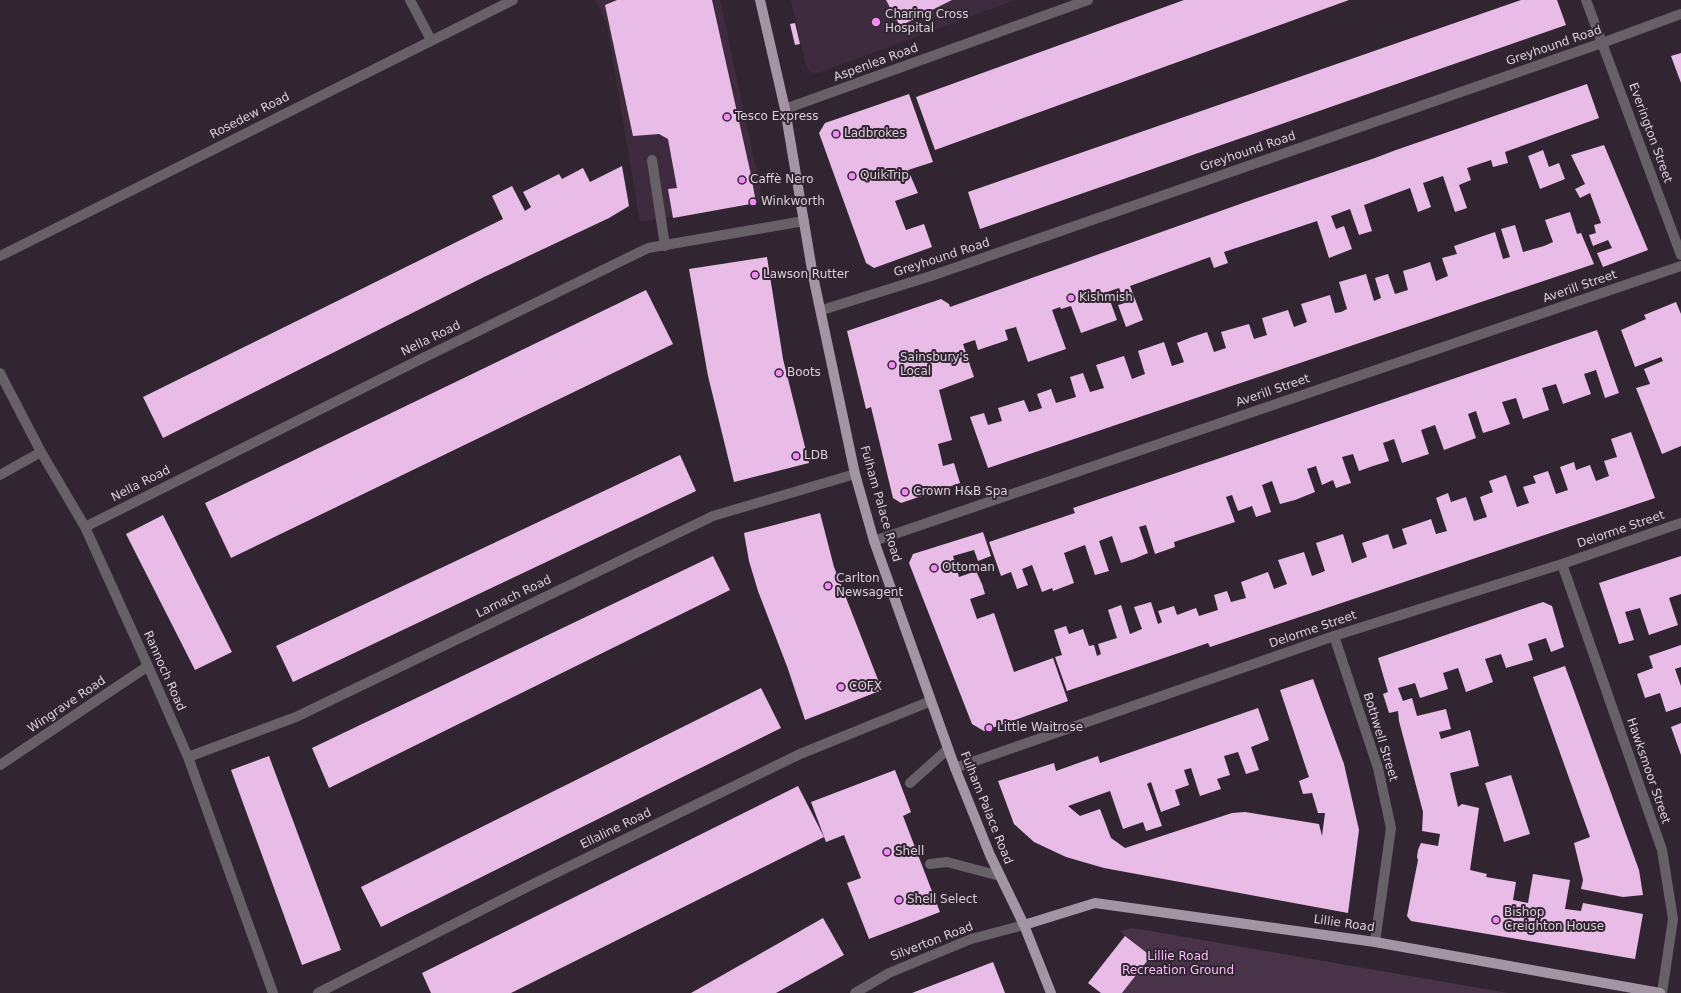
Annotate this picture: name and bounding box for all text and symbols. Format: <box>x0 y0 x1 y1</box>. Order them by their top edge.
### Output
place label: Charing Cross Hospital <box>885 8 969 36</box>
marker: Charing Cross Hospital <box>870 16 882 28</box>
street label: Greyhound Road <box>1504 23 1604 69</box>
street label: Aspenlea Road <box>832 41 920 85</box>
street label: Everington Street <box>1625 81 1675 185</box>
street label: Rosedew Road <box>208 90 292 142</box>
place label: Tesco Express <box>735 110 819 124</box>
marker: Tesco Express <box>722 112 732 122</box>
place label: Ladbrokes <box>844 127 905 141</box>
marker: Ladbrokes <box>831 129 841 139</box>
street label: Greyhound Road <box>1198 129 1298 175</box>
place label: QuikTrip <box>860 169 909 183</box>
marker: QuikTrip <box>847 171 857 181</box>
place label: Caffè Nero <box>750 173 814 187</box>
marker: Caffè Nero <box>737 175 747 185</box>
place label: Winkworth <box>761 195 825 209</box>
marker: Winkworth <box>748 197 758 207</box>
street label: Greyhound Road <box>892 236 992 280</box>
place label: Lawson Rutter <box>763 268 849 282</box>
street label: Averill Street <box>1541 268 1619 306</box>
marker: Lawson Rutter <box>750 270 760 280</box>
place label: Kishmish <box>1079 291 1133 305</box>
marker: Kishmish <box>1066 293 1076 303</box>
street label: Nella Road <box>399 318 463 360</box>
place label: Sainsbury's Local <box>900 351 969 379</box>
marker: Sainsbury's Local <box>887 360 897 370</box>
place label: Boots <box>787 366 821 380</box>
marker: Boots <box>774 368 784 378</box>
street label: Averill Street <box>1234 372 1312 410</box>
street label: Fulham Palace Road <box>857 444 903 564</box>
place label: LDB <box>804 449 828 463</box>
marker: LDB <box>791 451 801 461</box>
street label: Nella Road <box>109 463 173 505</box>
place label: Crown H&B Spa <box>913 485 1008 499</box>
marker: Crown H&B Spa <box>900 487 910 497</box>
street label: Delorme Street <box>1575 508 1667 552</box>
place label: Ottoman <box>942 561 995 575</box>
marker: Ottoman <box>929 563 939 573</box>
place label: Carlton Newsagent <box>836 572 903 600</box>
street label: Larnach Road <box>474 573 554 621</box>
marker: Carlton Newsagent <box>823 581 833 591</box>
street label: Delorme Street <box>1267 608 1359 652</box>
street label: Rannoch Road <box>140 629 188 713</box>
street label: Wingrave Road <box>25 674 109 736</box>
place label: COFX <box>849 680 882 694</box>
marker: COFX <box>836 682 846 692</box>
street label: Bothwell Street <box>1360 691 1400 783</box>
street label: Hawksmoor Street <box>1623 716 1673 826</box>
place label: Little Waitrose <box>997 721 1083 735</box>
marker: Little Waitrose <box>984 723 994 733</box>
street label: Fulham Palace Road <box>957 750 1015 866</box>
street label: Ellaline Road <box>578 806 654 852</box>
place label: Shell <box>895 845 924 859</box>
marker: Shell <box>882 847 892 857</box>
place label: Shell Select <box>907 893 977 907</box>
marker: Shell Select <box>894 895 904 905</box>
place label: Bishop Creighton House <box>1504 906 1604 934</box>
street label: Lillie Road <box>1313 913 1375 935</box>
marker: Bishop Creighton House <box>1491 915 1501 925</box>
street label: Silverton Road <box>889 920 975 964</box>
park label: Lillie Road Recreation Ground <box>1122 950 1234 978</box>

